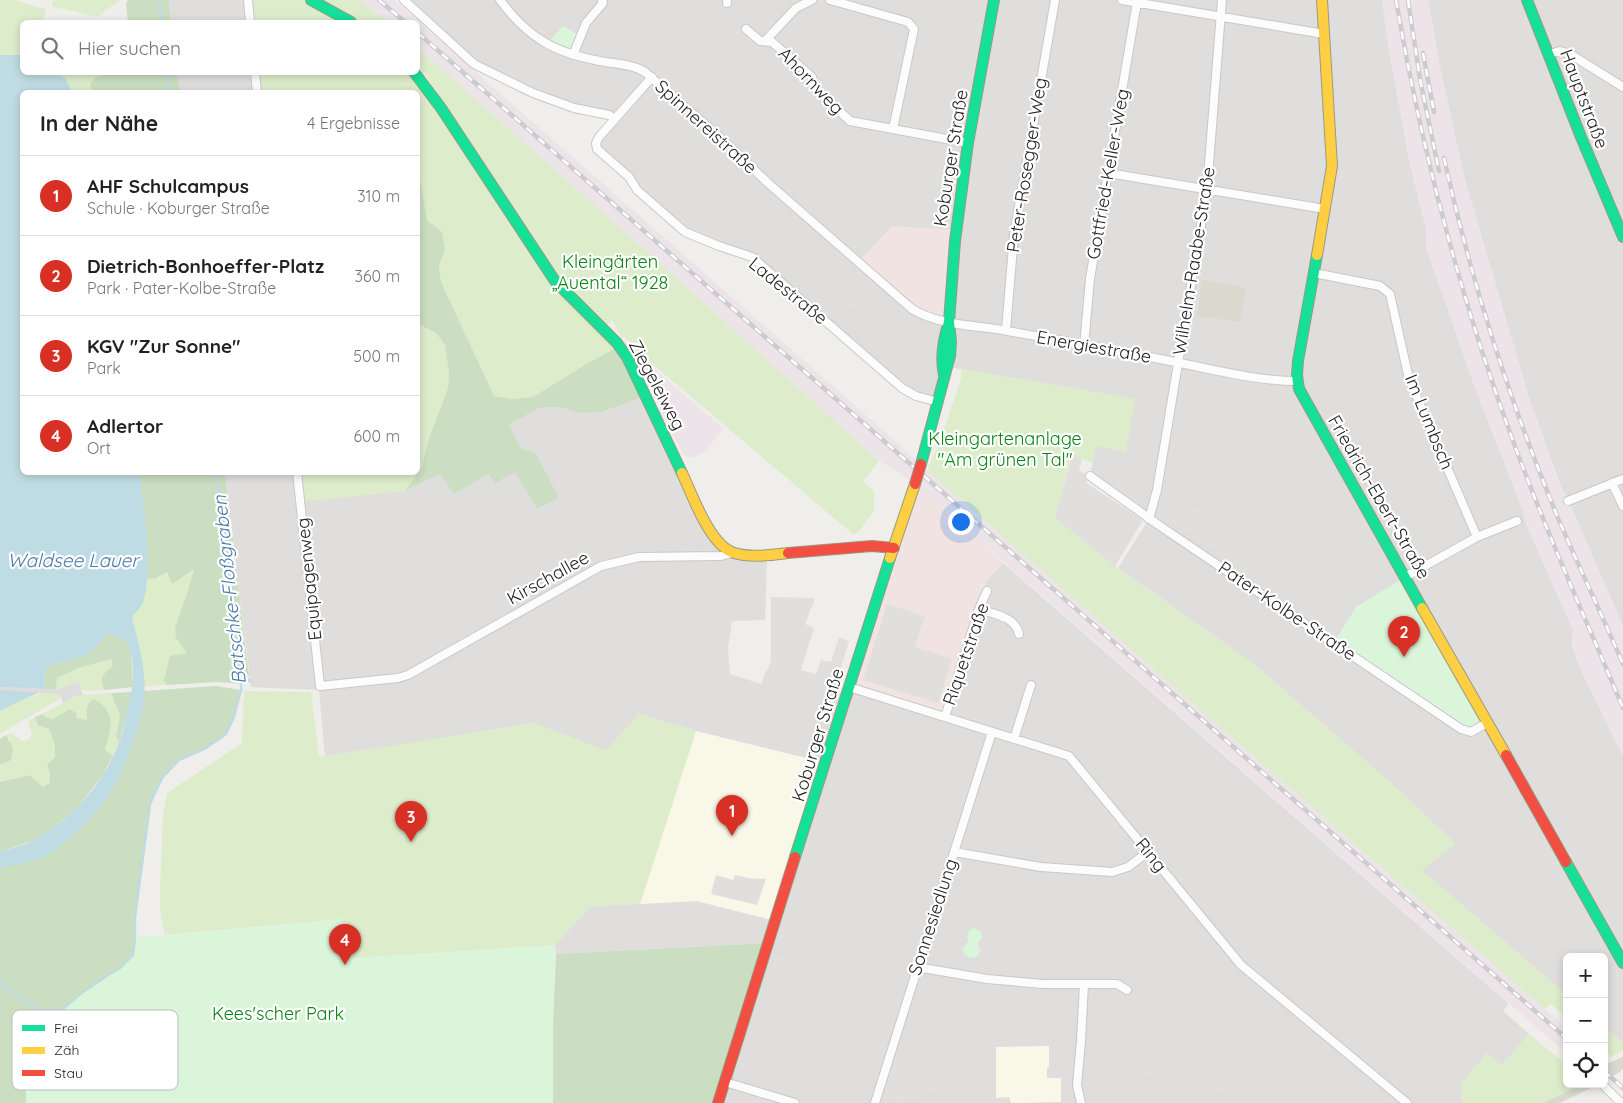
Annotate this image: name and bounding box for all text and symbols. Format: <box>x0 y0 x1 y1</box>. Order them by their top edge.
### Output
search box <box>20 20 420 75</box>
icon: search <box>38 34 66 62</box>
text: Hier suchen <box>78 36 181 60</box>
street label: Ahornweg <box>774 42 849 119</box>
street label: Hauptstraße <box>1555 46 1614 152</box>
street label: Spinnereistraße <box>650 75 762 179</box>
street label: Peter-Rosegger-Weg <box>1001 76 1052 254</box>
street label: Gottfried-Keller-Weg <box>1081 87 1134 261</box>
street label: Koburger Straße <box>928 88 973 228</box>
text: In der Nähe <box>40 110 158 136</box>
text: 4 Ergebnisse <box>307 113 400 133</box>
street label: Wilhelm-Raabe-Straße <box>1167 165 1220 357</box>
text: AHF Schulcampus <box>87 174 249 198</box>
text: 1 <box>53 186 59 206</box>
text: 310 m <box>357 186 400 206</box>
text: Schule · Koburger Straße <box>87 198 270 218</box>
park label: Kleingärten „Auental“ 1928 <box>552 250 668 294</box>
street label: Ladestraße <box>744 252 832 329</box>
text: Dietrich-Bonhoeffer-Platz <box>87 254 324 278</box>
text: 2 <box>51 266 61 286</box>
text: 360 m <box>355 266 400 286</box>
text: Park · Pater-Kolbe-Straße <box>87 278 276 298</box>
street label: Energiestraße <box>1035 325 1153 368</box>
text: KGV "Zur Sonne" <box>87 334 240 358</box>
street label: Ziegeleiweg <box>624 335 691 434</box>
text: 3 <box>52 346 60 366</box>
text: 500 m <box>353 346 400 366</box>
text: Park <box>87 358 121 378</box>
street label: Im Lumbsch <box>1400 371 1459 473</box>
street label: Friedrich-Ebert-Straße <box>1323 411 1436 583</box>
text: Adlertor <box>87 414 163 438</box>
text: 4 <box>51 426 61 446</box>
text: 600 m <box>353 426 400 446</box>
park label: Kleingartenanlage "Am grünen Tal" <box>928 427 1082 471</box>
text: Ort <box>87 438 111 458</box>
water label: Batschke‐Floßgraben <box>207 493 251 686</box>
your location <box>948 509 974 535</box>
street label: Equipagenweg <box>291 517 326 642</box>
street label: Kirschallee <box>503 546 593 610</box>
water label: Waldsee Lauer <box>7 548 141 572</box>
street label: Pater-Kolbe-Straße <box>1214 556 1361 665</box>
street label: Riquetstraße <box>937 600 994 708</box>
pin: 2 <box>1388 616 1420 657</box>
street label: Koburger Straße <box>786 665 849 804</box>
pin: 1 <box>716 795 748 836</box>
pin: 3 <box>395 801 427 842</box>
street label: Ring <box>1131 833 1172 877</box>
street label: Sonnesiedlung <box>903 856 962 978</box>
pin: 4 <box>329 924 361 965</box>
map controls <box>1563 953 1608 1088</box>
button: + <box>1563 953 1608 998</box>
button: − <box>1563 998 1608 1043</box>
park label: Kees'scher Park <box>212 1002 344 1025</box>
legend <box>12 1010 178 1090</box>
text: Frei <box>54 1019 78 1037</box>
text: Zäh <box>54 1041 79 1059</box>
button: locate <box>1563 1043 1608 1088</box>
text: Stau <box>54 1064 83 1082</box>

